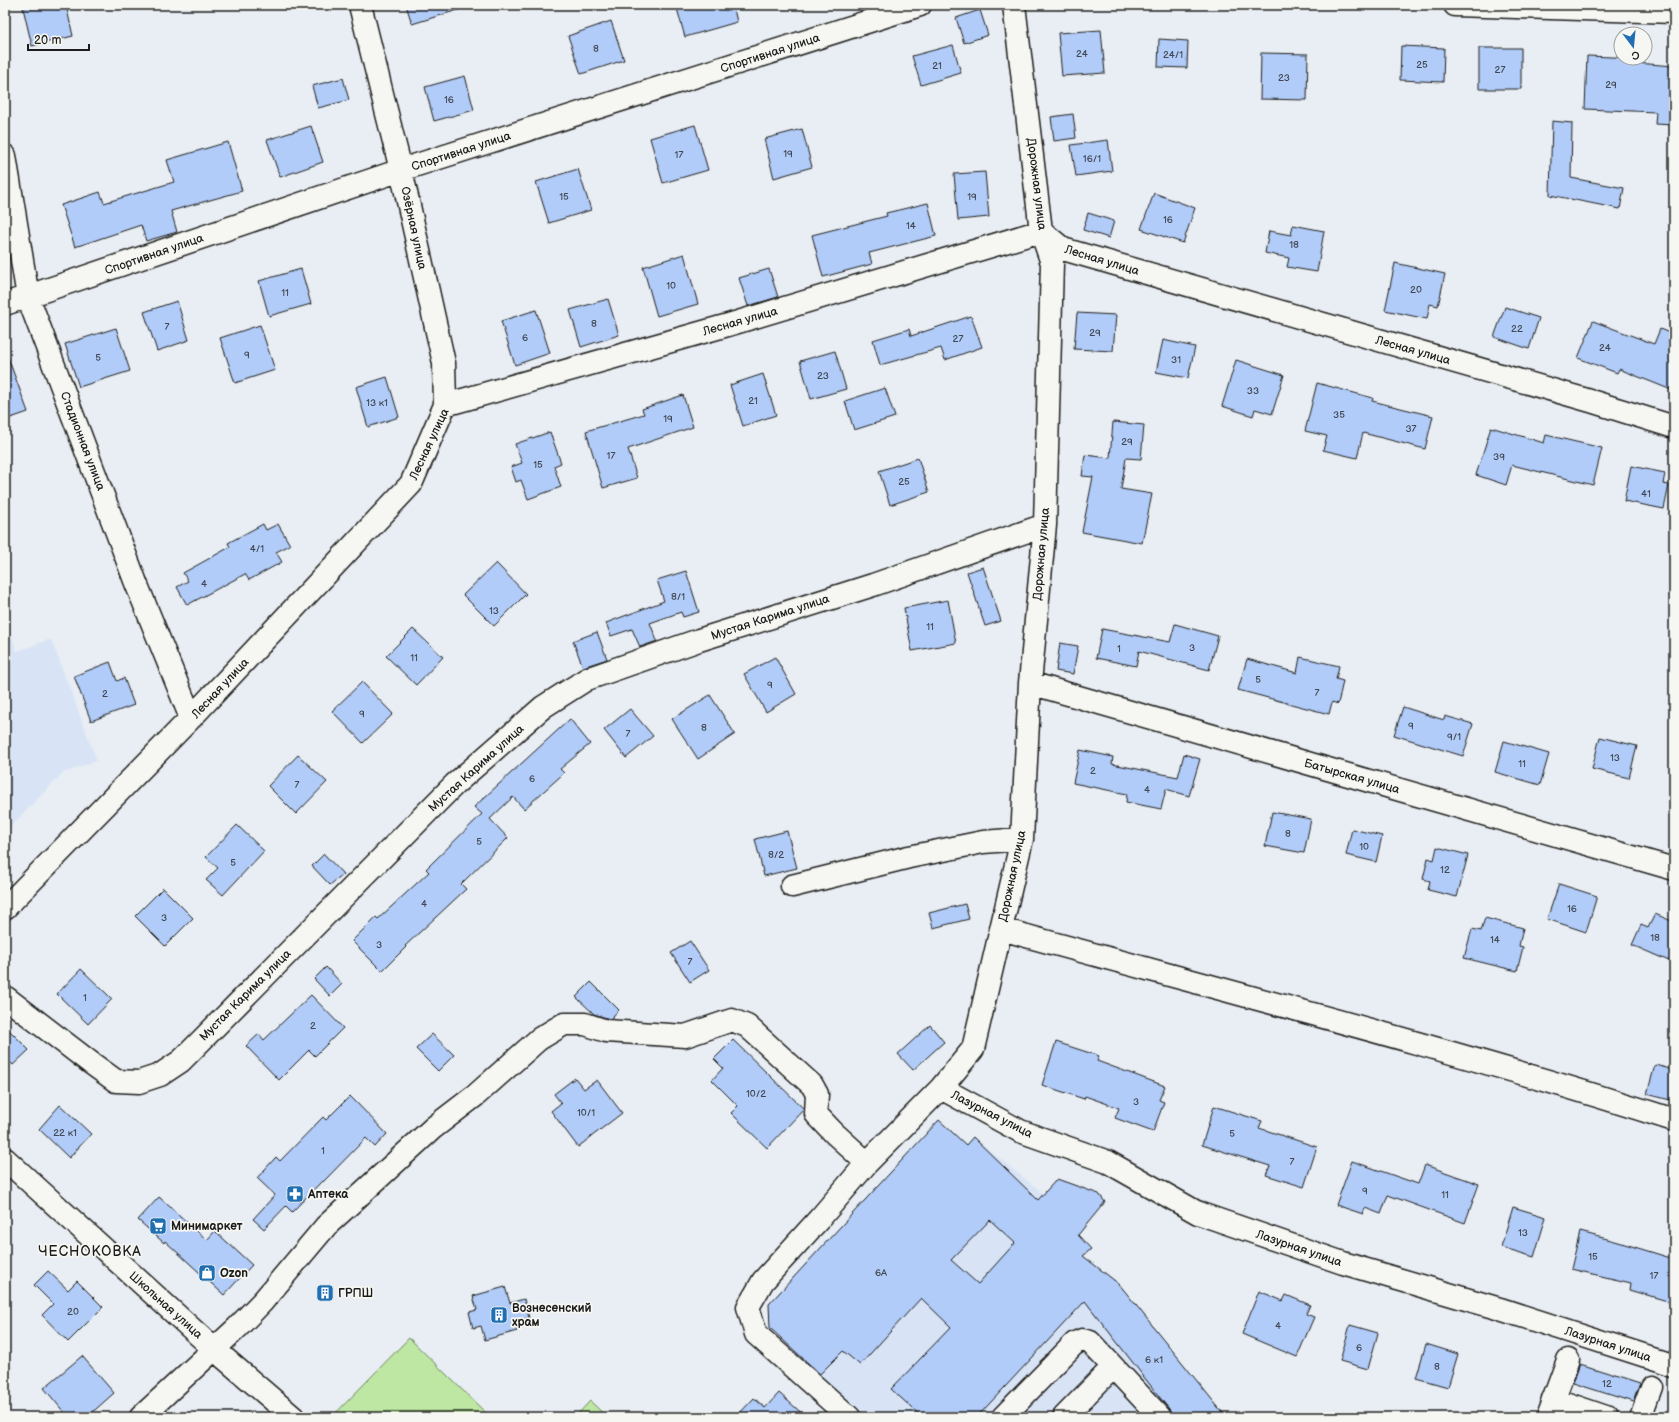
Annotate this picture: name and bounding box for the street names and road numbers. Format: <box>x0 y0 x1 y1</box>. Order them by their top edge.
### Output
street label: Спортивная улица <box>719 30 822 77</box>
street label: Спортивная улица <box>410 128 513 175</box>
street label: Дорожная улица <box>1023 137 1050 231</box>
street label: Озёрная улица <box>397 185 430 271</box>
street label: Спортивная улица <box>103 231 205 278</box>
street label: Лесная улица <box>1062 242 1141 279</box>
street label: Лесная улица <box>700 304 779 340</box>
street label: Лесная улица <box>1373 332 1452 368</box>
street label: Стадионная улица <box>57 390 108 493</box>
street label: Лесная улица <box>406 406 453 483</box>
street label: Дорожная улица <box>1030 507 1053 601</box>
street label: Мустая Карима улица <box>709 591 831 644</box>
street label: Лесная улица <box>188 655 252 722</box>
street label: Мустая Карима улица <box>425 721 527 815</box>
street label: Батырская улица <box>1302 756 1401 797</box>
street label: Дорожная улица <box>995 829 1029 923</box>
street label: Мустая Карима улица <box>196 946 294 1044</box>
street label: Лазурная улица <box>947 1087 1035 1142</box>
street label: Лазурная улица <box>1253 1226 1344 1270</box>
street label: Школьная улица <box>126 1268 205 1342</box>
street label: Лазурная улица <box>1562 1323 1653 1365</box>

